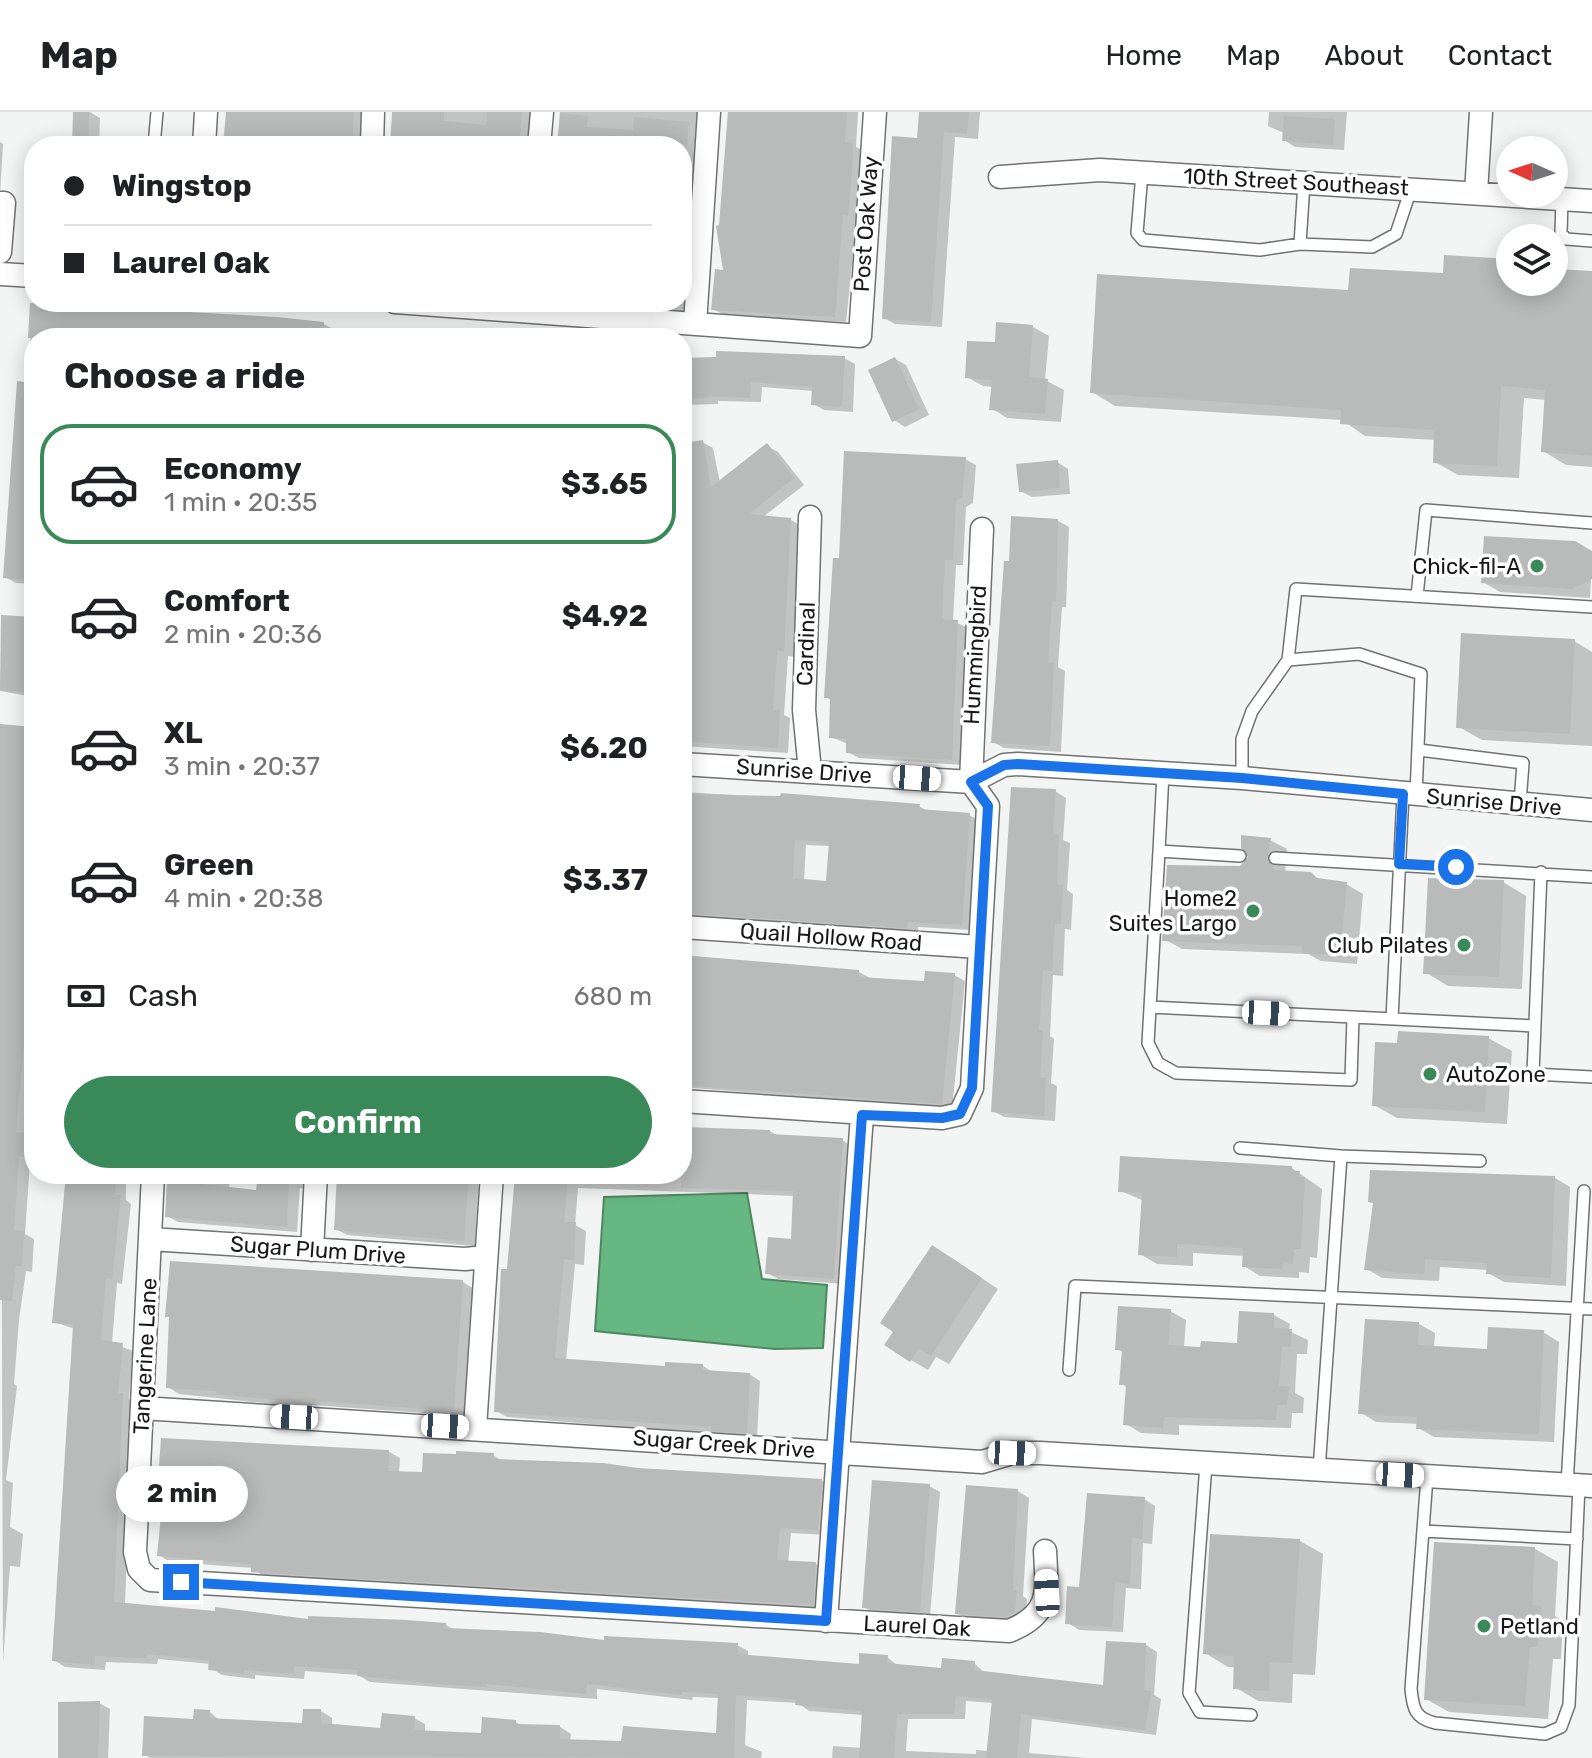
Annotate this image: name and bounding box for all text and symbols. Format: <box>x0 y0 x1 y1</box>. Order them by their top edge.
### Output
text: Map <box>40 32 118 78</box>
text: Home <box>1105 39 1182 72</box>
text: Map <box>1226 39 1280 72</box>
text: About <box>1324 39 1404 72</box>
text: Contact <box>1448 39 1552 72</box>
north arrow <box>1496 136 1568 208</box>
map controls <box>1496 136 1568 296</box>
street label: Post Oak Way <box>848 155 884 293</box>
street label: 10th Street Southeast <box>1183 163 1410 201</box>
text: Wingstop <box>112 168 252 204</box>
button: layers <box>1496 224 1568 296</box>
text: Laurel Oak <box>112 245 270 281</box>
text: Choose a ride <box>64 354 305 397</box>
icon: car <box>68 448 140 520</box>
text: Economy <box>164 451 302 487</box>
text: $3.65 <box>561 466 648 502</box>
text: 1 min · 20:35 <box>164 487 317 518</box>
place label: Chick-fil-A <box>1413 553 1521 580</box>
marker: Chick-fil-A <box>1528 557 1546 575</box>
icon: car <box>68 580 140 652</box>
text: Comfort <box>164 583 290 619</box>
street label: Hummingbird <box>958 585 992 725</box>
text: $4.92 <box>562 598 648 634</box>
street label: Cardinal <box>791 601 821 687</box>
text: 2 min · 20:36 <box>164 619 322 650</box>
icon: car <box>68 712 140 784</box>
text: XL <box>164 715 203 751</box>
text: $6.20 <box>560 730 648 766</box>
text: 3 min · 20:37 <box>164 751 320 782</box>
street label: Sunrise Drive <box>735 753 873 789</box>
car <box>892 764 942 792</box>
street label: Sunrise Drive <box>1425 783 1563 821</box>
icon: car <box>68 844 140 916</box>
text: Green <box>164 847 254 883</box>
route start <box>1438 849 1474 885</box>
text: $3.37 <box>563 862 648 898</box>
text: 4 min · 20:38 <box>164 883 324 914</box>
place label: Home2 Suites Largo <box>1109 885 1237 937</box>
marker: Home2 Suites Largo <box>1244 902 1262 920</box>
street label: Quail Hollow Road <box>739 917 923 957</box>
place label: Club Pilates <box>1327 932 1448 959</box>
marker: Club Pilates <box>1455 936 1473 954</box>
icon: cash <box>64 974 108 1018</box>
text: Cash <box>128 978 198 1014</box>
text: 680 m <box>574 981 652 1012</box>
car <box>1241 1000 1291 1026</box>
place label: AutoZone <box>1446 1061 1546 1088</box>
marker: AutoZone <box>1421 1065 1439 1083</box>
button: Confirm <box>64 1076 652 1168</box>
street label: Sugar Plum Drive <box>229 1230 407 1270</box>
street label: Tangerine Lane <box>127 1277 163 1435</box>
car <box>269 1404 319 1430</box>
car <box>420 1413 470 1439</box>
street label: Sugar Creek Drive <box>632 1424 816 1464</box>
car <box>988 1440 1036 1466</box>
car <box>1375 1462 1425 1488</box>
callout: 2 min <box>115 1466 247 1522</box>
text: 2 min <box>147 1478 217 1509</box>
route end <box>163 1564 199 1600</box>
car <box>1034 1568 1060 1618</box>
street label: Laurel Oak <box>863 1610 972 1642</box>
place label: Petland <box>1500 1613 1579 1640</box>
marker: Petland <box>1475 1617 1493 1635</box>

